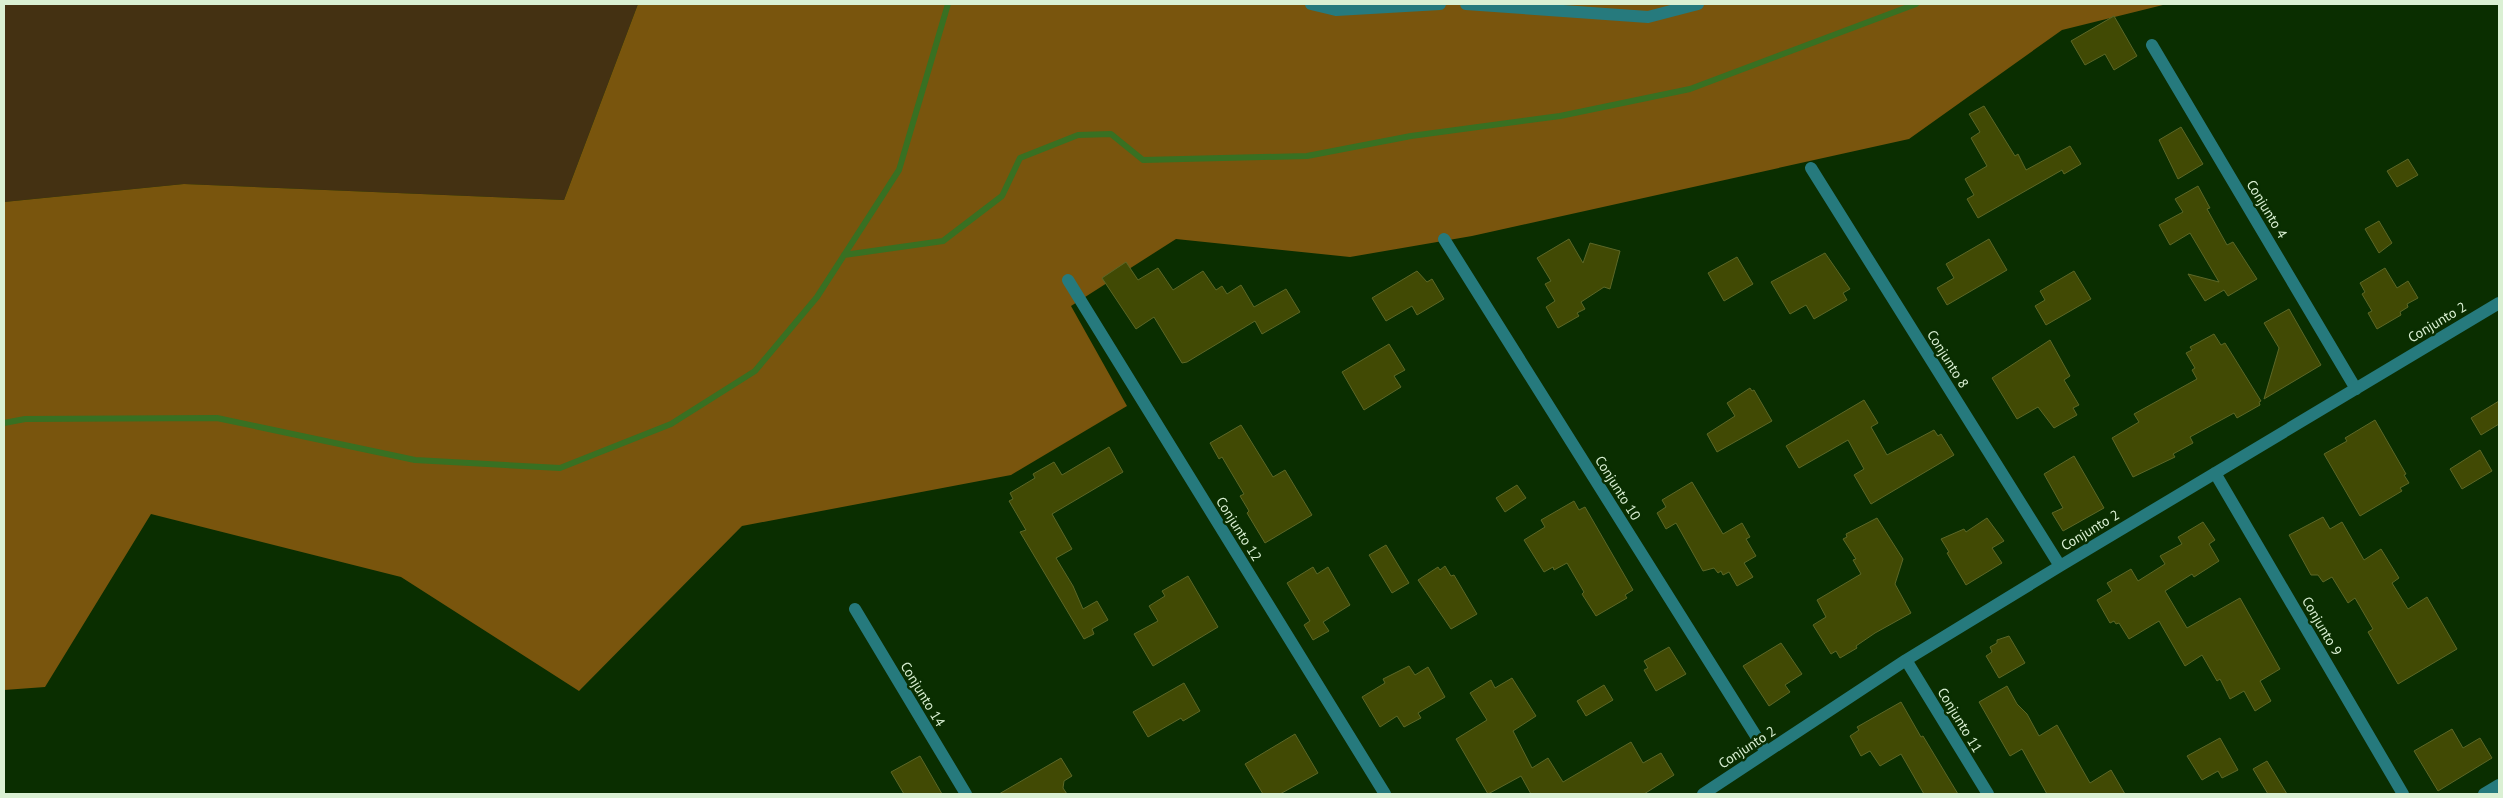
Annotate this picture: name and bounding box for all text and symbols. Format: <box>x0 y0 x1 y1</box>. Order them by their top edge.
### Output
street label: Conjunto 4 <box>2243 176 2292 242</box>
street label: Conjunto 2 <box>2404 298 2470 346</box>
street label: Conjunto 8 <box>1923 327 1973 391</box>
street label: Conjunto 10 <box>1591 452 1645 524</box>
street label: Conjunto 12 <box>1212 493 1266 565</box>
street label: Conjunto 2 <box>2057 506 2123 554</box>
street label: Conjunto 9 <box>2298 593 2346 659</box>
street label: Conjunto 14 <box>897 658 950 730</box>
street label: Conjunto 11 <box>1934 684 1986 756</box>
street label: Conjunto 2 <box>1715 722 1779 772</box>

